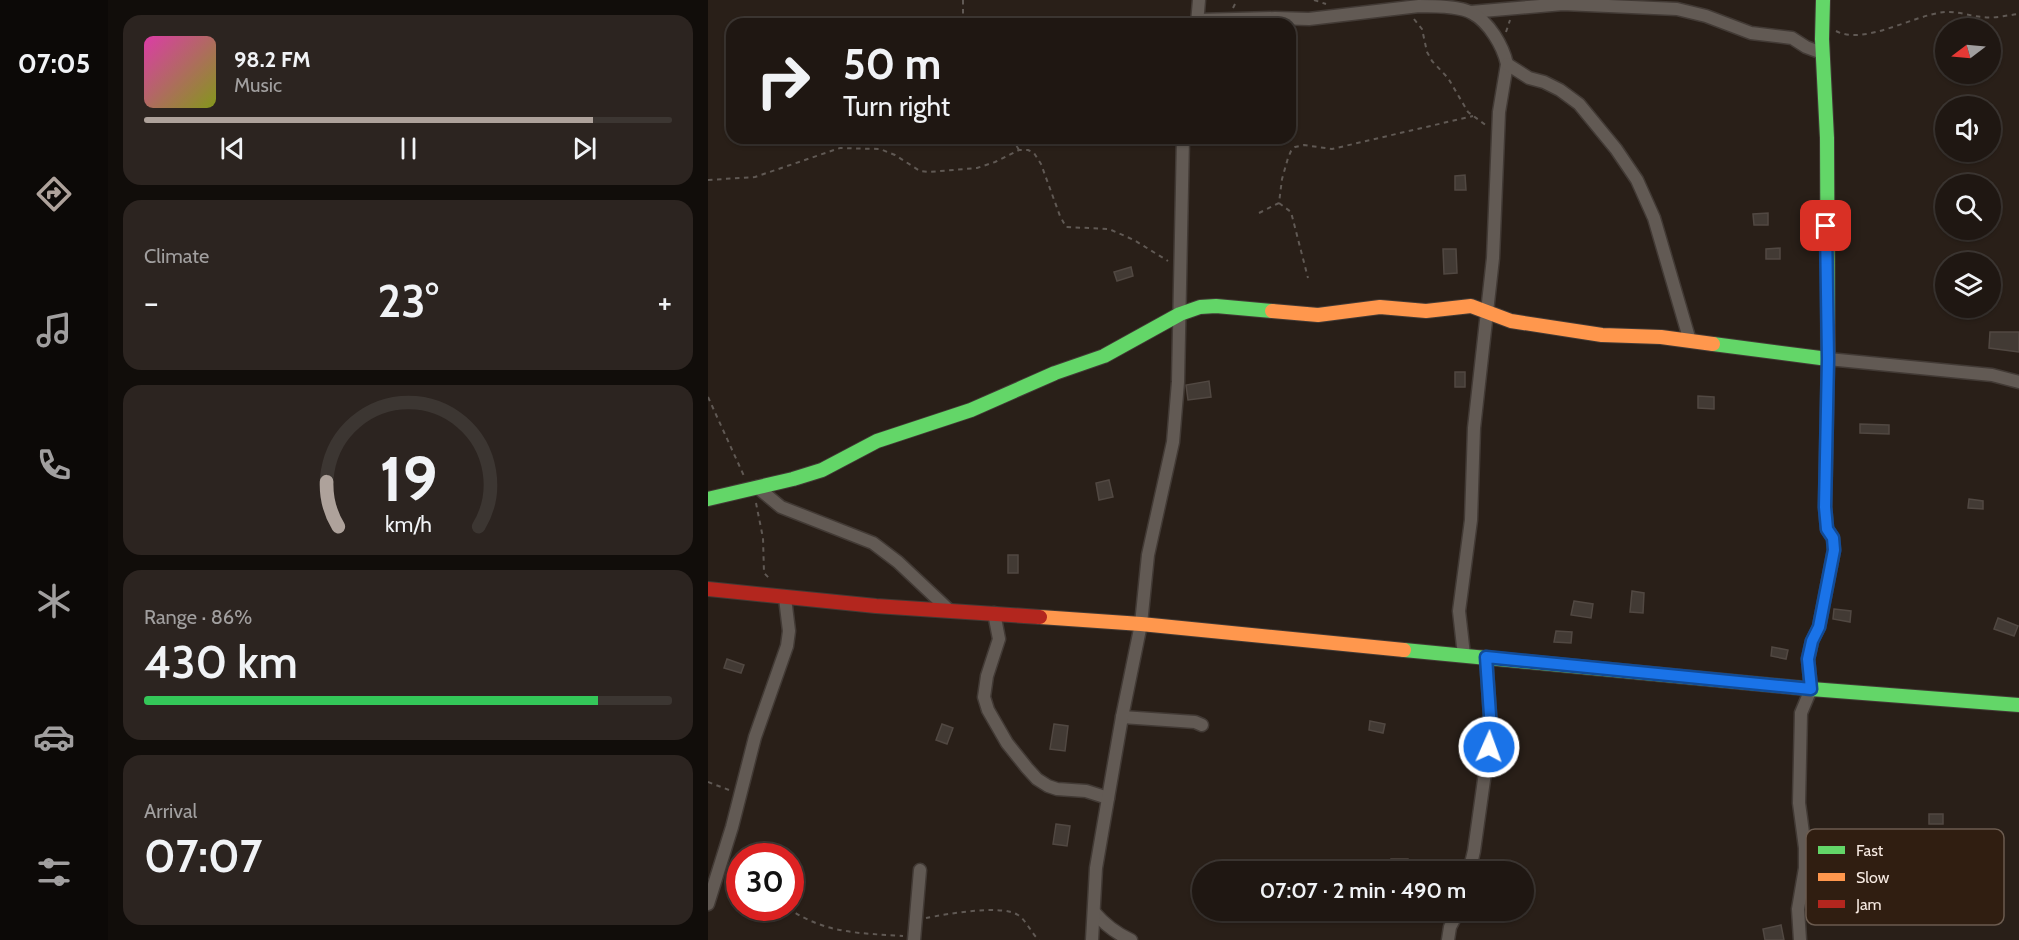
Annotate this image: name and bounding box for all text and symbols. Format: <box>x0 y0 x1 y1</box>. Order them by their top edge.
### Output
north arrow <box>1935 18 2001 84</box>
map controls <box>1935 18 2001 318</box>
text: 50 m <box>843 38 941 90</box>
icon: right <box>744 42 822 120</box>
text: 98.2 FM <box>234 46 311 73</box>
text: 07:05 <box>18 47 90 80</box>
text: Music <box>234 73 282 97</box>
text: Turn right <box>843 90 950 123</box>
button: sound <box>1935 96 2001 162</box>
icon: previous <box>216 132 249 165</box>
icon: pause <box>392 132 425 165</box>
icon: next <box>568 132 601 165</box>
icon: directions <box>33 173 75 215</box>
button: search <box>1935 174 2001 240</box>
pin <box>1800 200 1851 251</box>
icon: arrive <box>1809 209 1842 242</box>
text: Climate <box>144 244 209 268</box>
button: layers <box>1935 252 2001 318</box>
text: 23° <box>377 274 439 328</box>
text: − <box>144 282 159 322</box>
text: + <box>657 282 672 322</box>
icon: music <box>33 309 75 351</box>
text: 19 <box>379 441 437 517</box>
icon: phone <box>33 444 75 486</box>
text: km/h <box>385 511 431 537</box>
icon: climate <box>33 580 75 622</box>
text: Range · 86% <box>144 605 252 629</box>
text: 430 km <box>144 635 298 689</box>
position arrow <box>1457 715 1521 779</box>
icon: car <box>33 716 75 758</box>
text: Arrival <box>144 799 197 823</box>
text: 07:07 <box>144 829 262 883</box>
legend <box>1806 829 2004 925</box>
text: Fast <box>1856 841 1884 860</box>
speed limit sign: 30 <box>726 843 804 921</box>
icon: filters <box>33 851 75 893</box>
text: Slow <box>1856 868 1890 887</box>
text: 07:07 · 2 min · 490 m <box>1260 877 1466 904</box>
text: Jam <box>1855 895 1882 914</box>

